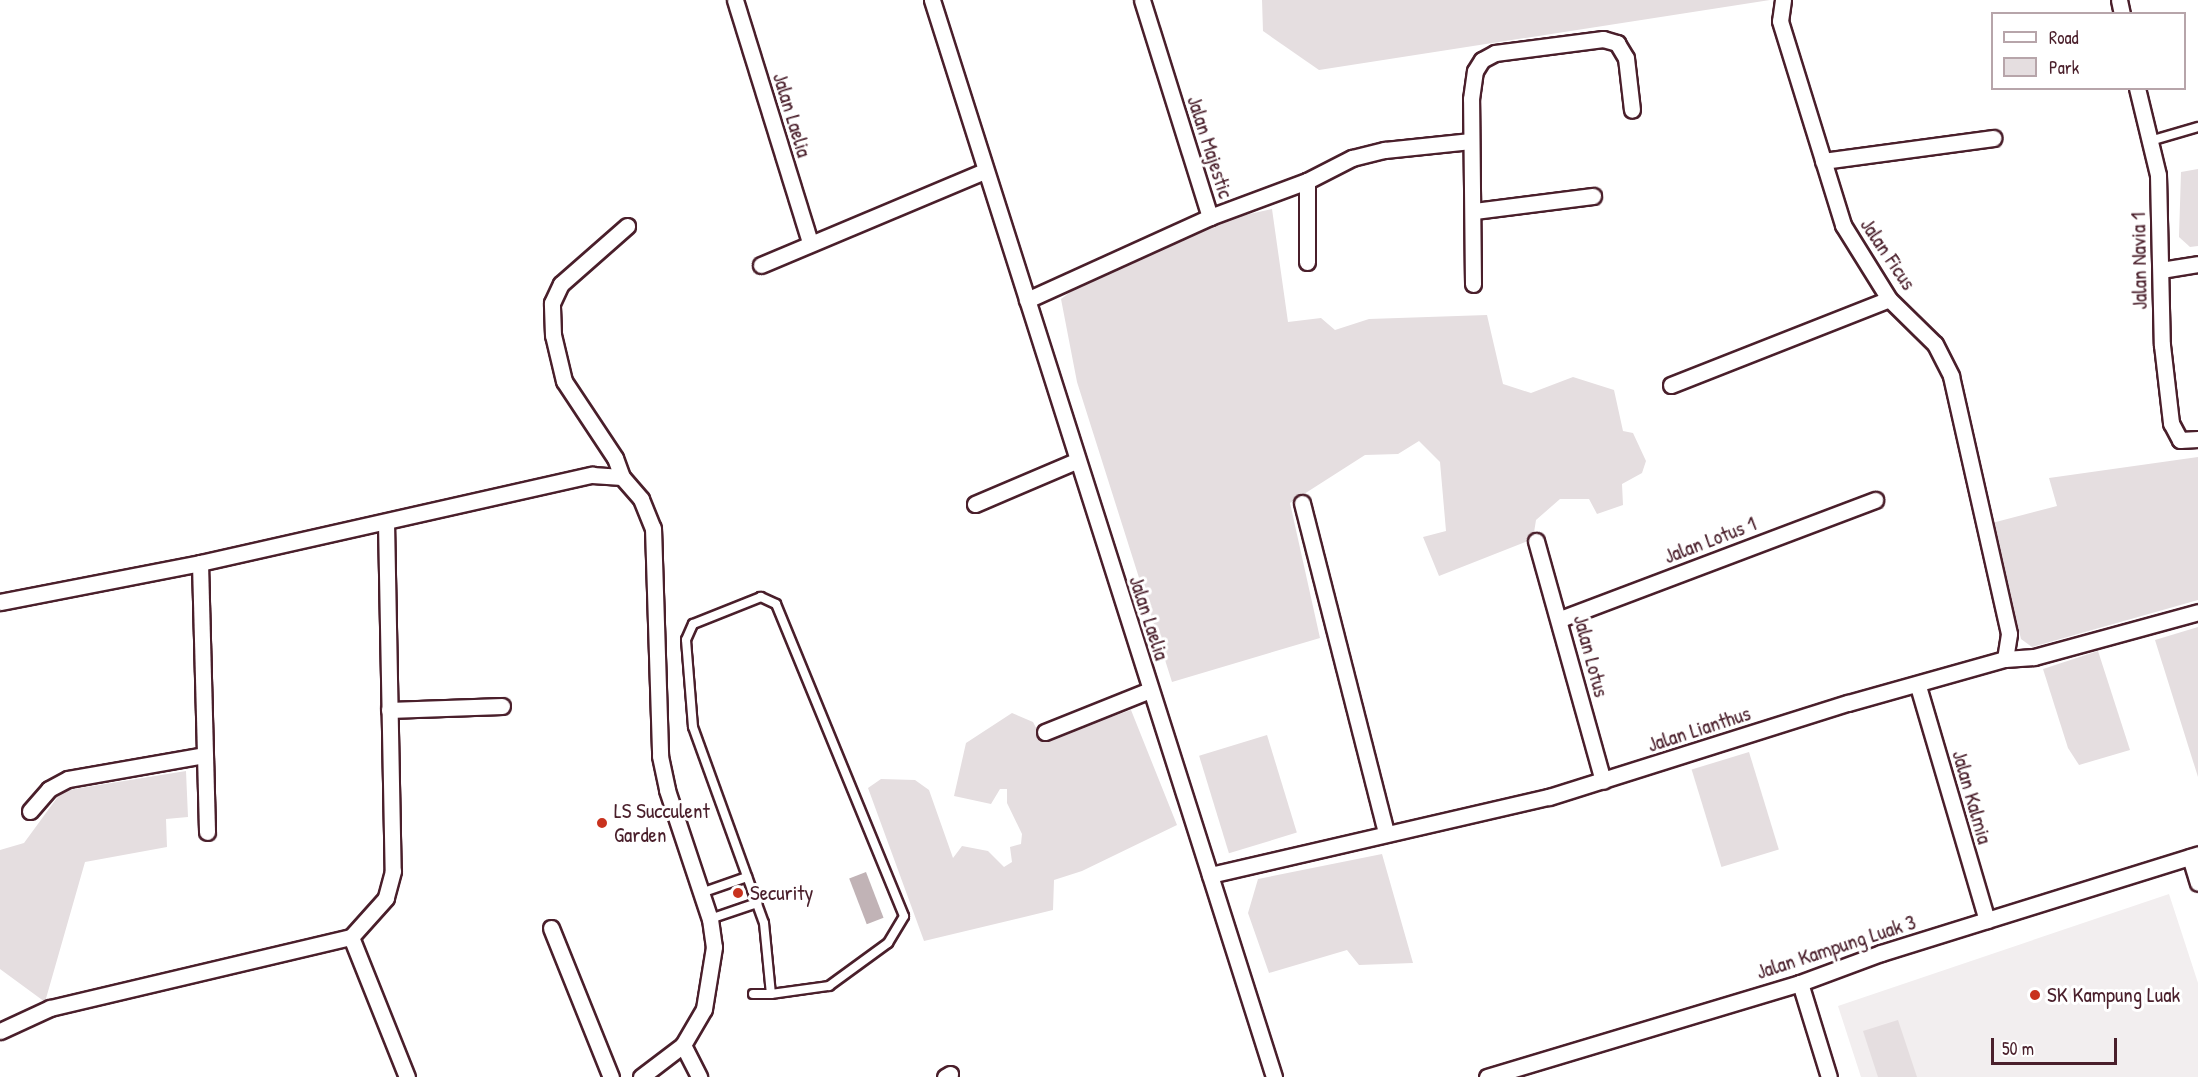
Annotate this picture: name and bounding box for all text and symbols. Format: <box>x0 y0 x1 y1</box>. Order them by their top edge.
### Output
legend <box>1991 12 2186 90</box>
text: Road <box>2049 25 2079 50</box>
text: Park <box>2049 55 2079 80</box>
street label: Jalan Laelia <box>767 70 817 160</box>
street label: Jalan Majestic <box>1182 93 1238 201</box>
street label: Jalan Navia 1 <box>2126 212 2152 310</box>
street label: Jalan Ficus <box>1855 213 1921 295</box>
street label: Jalan Lotus 1 <box>1660 511 1760 569</box>
street label: Jalan Laelia <box>1124 573 1174 663</box>
street label: Jalan Lotus <box>1568 612 1614 700</box>
street label: Jalan Lianthus <box>1644 700 1754 758</box>
street label: Jalan Kalmia <box>1947 747 1997 847</box>
place label: LS Succulent Garden <box>614 798 710 848</box>
marker: LS Succulent Garden <box>595 816 609 830</box>
place label: Security <box>750 880 813 906</box>
marker: Security <box>731 886 745 900</box>
street label: Jalan Kampung Luak 3 <box>1753 909 1919 985</box>
place label: SK Kampung Luak <box>2047 982 2180 1008</box>
marker: SK Kampung Luak <box>2028 988 2042 1002</box>
scale bar <box>1994 1026 2120 1064</box>
text: 50 m <box>2002 1036 2034 1061</box>

